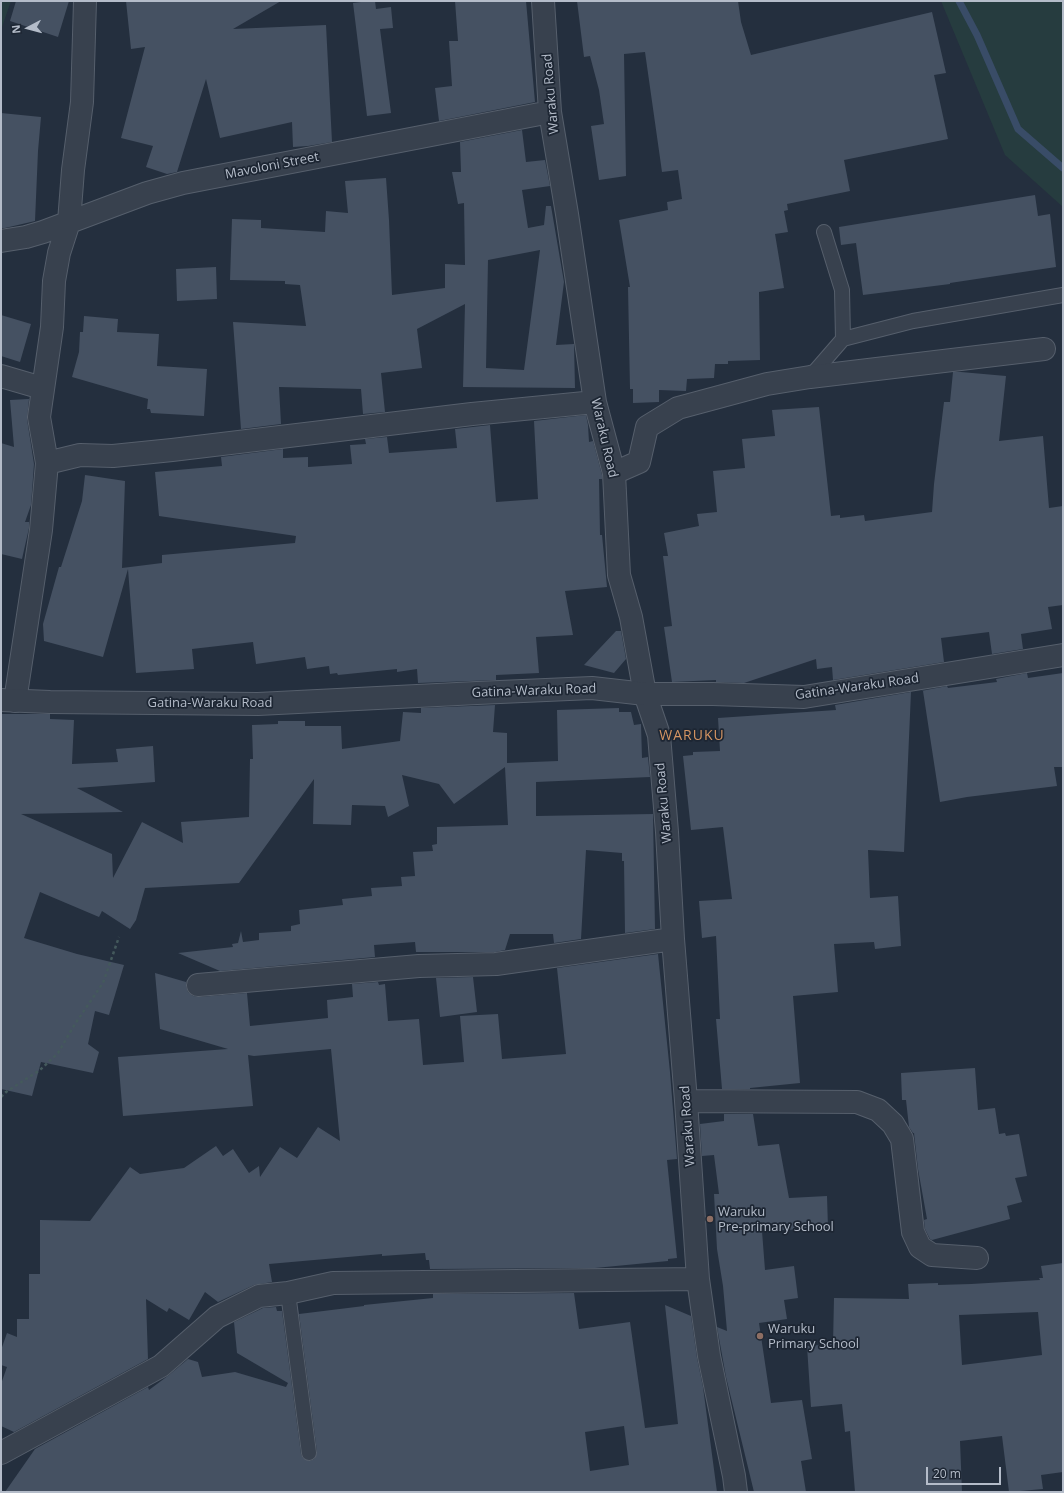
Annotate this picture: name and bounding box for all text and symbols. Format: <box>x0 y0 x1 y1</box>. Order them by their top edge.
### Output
north arrow <box>8 8 48 48</box>
text: N <box>8 24 23 35</box>
street label: Waraku Road <box>540 53 562 135</box>
street label: Mavoloni Street <box>224 149 320 183</box>
street label: Waraku Road <box>587 397 621 479</box>
street label: Gatina-Waraku Road <box>794 671 920 703</box>
street label: Gatina-Waraku Road <box>471 681 597 701</box>
street label: Gatina-Waraku Road <box>148 695 272 711</box>
district label: WARUKU <box>659 728 725 744</box>
street label: Waraku Road <box>653 762 675 844</box>
street label: Waraku Road <box>677 1085 699 1167</box>
place label: Waruku Pre-primary School <box>718 1204 834 1235</box>
marker: Waruku Pre-primary School <box>705 1214 715 1224</box>
place label: Waruku Primary School <box>768 1321 859 1352</box>
marker: Waruku Primary School <box>755 1331 765 1341</box>
scale bar <box>928 1459 1003 1485</box>
text: 20 m <box>933 1465 961 1482</box>

